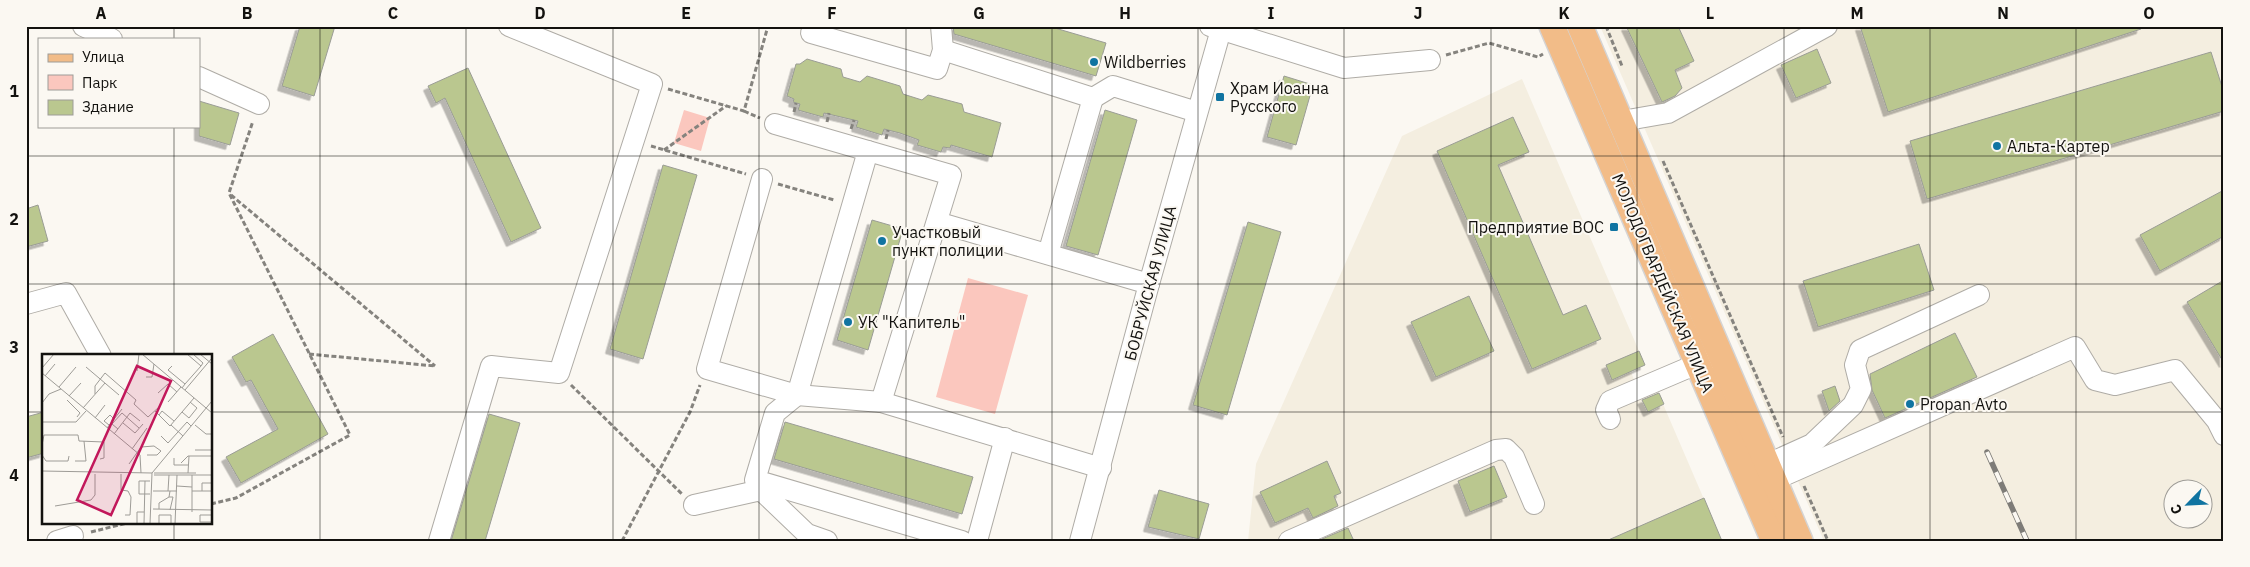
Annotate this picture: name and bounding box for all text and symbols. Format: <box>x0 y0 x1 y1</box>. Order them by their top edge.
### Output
text: A <box>96 3 107 23</box>
text: B <box>242 3 253 23</box>
text: C <box>388 3 398 23</box>
text: D <box>534 3 546 23</box>
text: E <box>681 3 691 23</box>
text: F <box>827 3 837 23</box>
text: G <box>973 3 985 23</box>
text: H <box>1119 3 1131 23</box>
text: I <box>1268 3 1275 23</box>
text: J <box>1414 3 1422 23</box>
text: K <box>1558 3 1570 23</box>
text: L <box>1706 3 1714 23</box>
text: M <box>1850 3 1864 23</box>
text: N <box>1997 3 2009 23</box>
text: O <box>2143 3 2155 23</box>
legend <box>38 38 200 128</box>
text: Улица <box>82 47 124 66</box>
place label: Wildberries <box>1104 52 1186 72</box>
marker: Wildberries <box>1088 56 1100 68</box>
text: Парк <box>82 73 117 92</box>
place label: Храм Иоанна Русского <box>1230 78 1329 116</box>
text: 1 <box>9 81 19 101</box>
marker: Храм Иоанна Русского <box>1214 91 1226 103</box>
text: Здание <box>82 97 134 116</box>
place label: Альта-Картер <box>2007 136 2110 156</box>
marker: Альта-Картер <box>1991 140 2003 152</box>
street label: МОЛОДОГВАРДЕЙСКАЯ УЛИЦА <box>1608 171 1718 395</box>
street label: БОБРУЙСКАЯ УЛИЦА <box>1120 203 1180 363</box>
text: 2 <box>9 209 19 229</box>
place label: Предприятие ВОС <box>1468 217 1604 237</box>
marker: Предприятие ВОС <box>1608 221 1620 233</box>
place label: Участковый пункт полиции <box>892 222 1004 260</box>
marker: Участковый пункт полиции <box>876 235 888 247</box>
place label: УК "Капитель" <box>858 312 965 332</box>
marker: УК "Капитель" <box>842 316 854 328</box>
text: 3 <box>9 337 19 357</box>
inset map <box>42 354 212 524</box>
place label: Propan Avto <box>1920 394 2007 414</box>
marker: Propan Avto <box>1904 398 1916 410</box>
text: 4 <box>9 465 19 485</box>
north arrow <box>2162 480 2212 530</box>
text: С <box>2166 501 2186 517</box>

